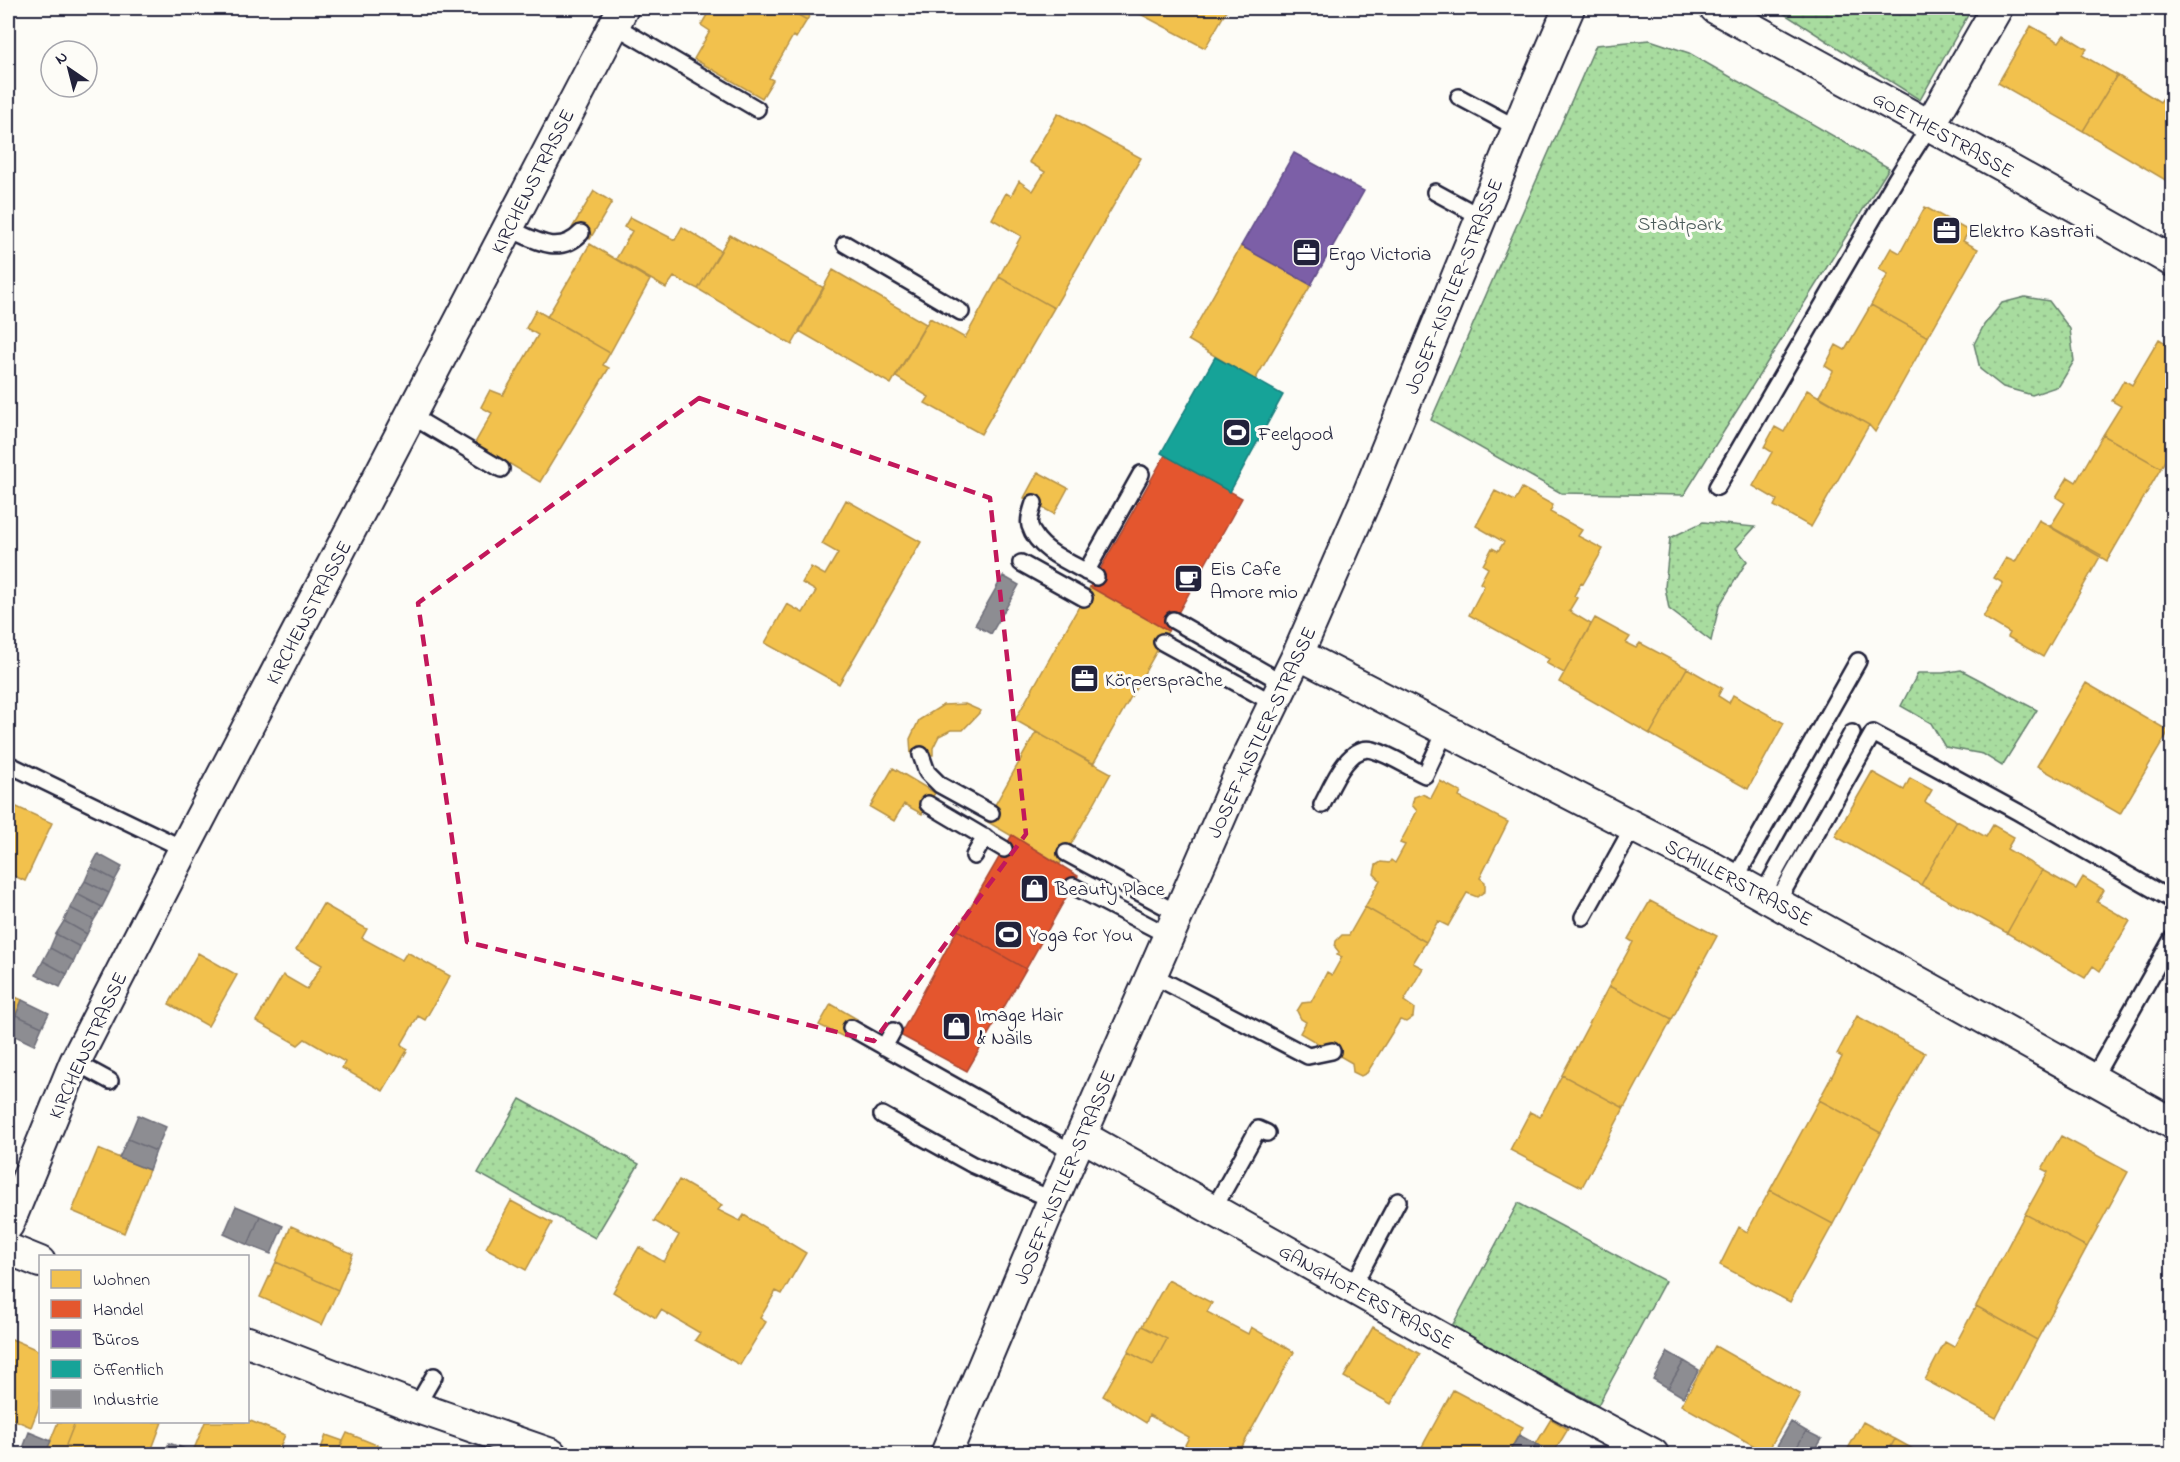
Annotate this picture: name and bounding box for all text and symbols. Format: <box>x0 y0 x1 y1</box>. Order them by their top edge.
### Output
north arrow <box>39 39 99 99</box>
text: N <box>50 45 73 71</box>
street label: GOETHESTRASSE <box>1867 85 2019 187</box>
street label: KIRCHENSTRASSE <box>485 105 583 260</box>
street label: JOSEF-KISTLER-STRASSE <box>1399 175 1512 399</box>
park label: Stadtpark <box>1638 211 1723 240</box>
office icon: Elektro Kastrati <box>1931 214 1963 246</box>
place label: Elektro Kastrati <box>1968 218 2094 247</box>
office icon: Ergo Victoria <box>1291 237 1323 269</box>
place label: Ergo Victoria <box>1328 241 1431 271</box>
sports icon: Feelgood <box>1221 417 1253 449</box>
place label: Feelgood <box>1257 421 1333 451</box>
street label: KIRCHENSTRASSE <box>260 536 360 690</box>
place label: Eis Cafe Amore mio <box>1210 556 1298 608</box>
cafe icon: Eis Cafe Amore mio <box>1173 563 1205 595</box>
street label: JOSEF-KISTLER-STRASSE <box>1201 622 1325 844</box>
office icon: Körpersprache <box>1068 663 1100 695</box>
place label: Körpersprache <box>1105 667 1223 696</box>
street label: SCHILLERSTRASSE <box>1659 833 1817 935</box>
shop icon: Beauty Place <box>1018 872 1050 904</box>
place label: Beauty Place <box>1054 876 1165 905</box>
sports icon: Yoga for You <box>992 918 1024 950</box>
place label: Yoga for You <box>1029 922 1133 952</box>
street label: KIRCHENSTRASSE <box>42 968 136 1124</box>
place label: Image Hair & Nails <box>977 1002 1064 1054</box>
shop icon: Image Hair & Nails <box>940 1010 972 1042</box>
street label: JOSEF-KISTLER-STRASSE <box>1008 1066 1125 1290</box>
street label: GANGHOFERSTRASSE <box>1273 1238 1459 1359</box>
legend <box>39 1255 249 1423</box>
text: Wohnen <box>93 1268 150 1294</box>
text: Handel <box>93 1298 143 1324</box>
text: Büros <box>92 1328 139 1354</box>
text: Öffentlich <box>93 1358 164 1384</box>
text: Industrie <box>93 1388 159 1414</box>

